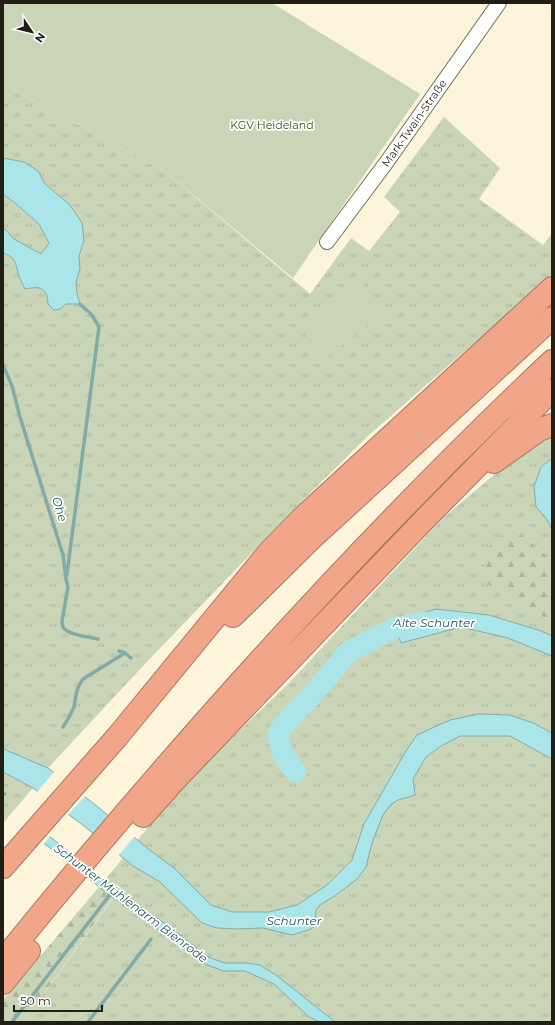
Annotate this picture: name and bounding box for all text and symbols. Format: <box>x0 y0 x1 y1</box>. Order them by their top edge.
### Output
north arrow <box>12 12 52 52</box>
text: N <box>32 30 48 45</box>
street label: Mark-Twain-Straße <box>379 76 450 169</box>
park label: KGV Heideland <box>230 118 314 132</box>
water label: Ohe <box>49 495 71 523</box>
water label: Alte Schunter <box>392 615 475 630</box>
water label: Schunter Mühlenarm Bienrode <box>51 840 211 966</box>
water label: Schunter <box>266 913 322 928</box>
scale bar <box>14 987 102 1013</box>
text: 50 m <box>20 993 51 1008</box>

